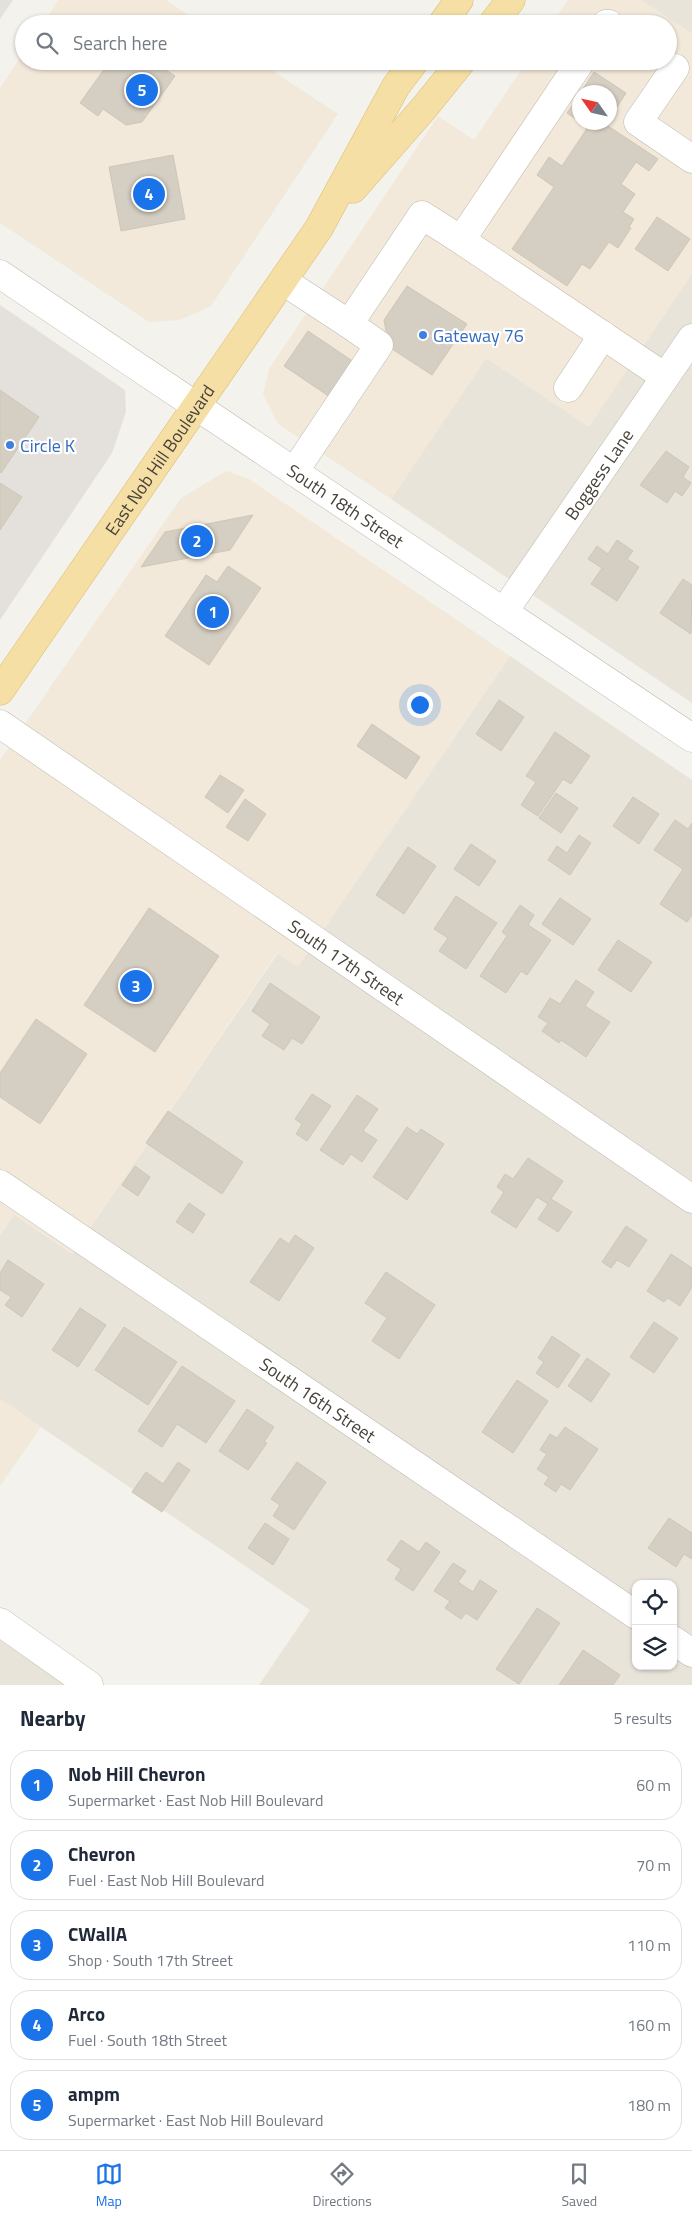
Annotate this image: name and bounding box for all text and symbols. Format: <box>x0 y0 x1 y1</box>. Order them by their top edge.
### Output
search box <box>15 15 677 70</box>
text: Search here <box>73 28 167 57</box>
icon: search <box>33 29 61 57</box>
pin: 5 <box>126 71 158 109</box>
north arrow <box>572 85 617 130</box>
pin: 4 <box>133 175 165 213</box>
place label: Gateway 76 <box>433 322 524 349</box>
marker: Gateway 76 <box>417 329 429 341</box>
street label: East Nob Hill Boulevard <box>98 379 221 540</box>
street label: Boggess Lane <box>558 423 639 525</box>
place label: Circle K <box>20 432 75 459</box>
marker: Circle K <box>4 439 16 451</box>
street label: South 18th Street <box>282 457 410 555</box>
pin: 2 <box>181 522 213 560</box>
pin: 1 <box>197 593 229 631</box>
your location <box>407 692 433 718</box>
street label: South 17th Street <box>283 912 410 1012</box>
pin: 3 <box>120 967 152 1005</box>
street label: South 16th Street <box>254 1350 382 1449</box>
map controls <box>632 1580 677 1670</box>
button: locate <box>632 1580 677 1625</box>
button: layers <box>632 1625 677 1670</box>
text: Nearby <box>20 1702 85 1734</box>
text: 5 results <box>613 1706 672 1730</box>
text: Nob Hill Chevron <box>68 1759 205 1788</box>
text: 1 <box>33 1773 41 1797</box>
text: 60 m <box>636 1773 671 1797</box>
text: Supermarket · East Nob Hill Boulevard <box>68 1788 323 1812</box>
text: Chevron <box>68 1839 136 1868</box>
text: 2 <box>33 1853 41 1877</box>
text: 70 m <box>636 1853 671 1877</box>
text: Fuel · East Nob Hill Boulevard <box>68 1868 265 1892</box>
text: CWallA <box>68 1919 127 1948</box>
text: 3 <box>33 1933 41 1957</box>
text: 110 m <box>627 1933 671 1957</box>
text: Shop · South 17th Street <box>68 1948 233 1972</box>
text: Arco <box>68 1999 105 2028</box>
text: 4 <box>33 2013 41 2037</box>
text: 160 m <box>627 2013 671 2037</box>
text: Fuel · South 18th Street <box>68 2028 227 2052</box>
text: ampm <box>68 2079 120 2108</box>
text: 5 <box>33 2093 41 2117</box>
text: 180 m <box>627 2093 671 2117</box>
text: Supermarket · East Nob Hill Boulevard <box>68 2108 323 2132</box>
tab: Map <box>95 2160 123 2211</box>
tab: Directions <box>312 2160 372 2211</box>
tab: Saved <box>562 2160 597 2211</box>

